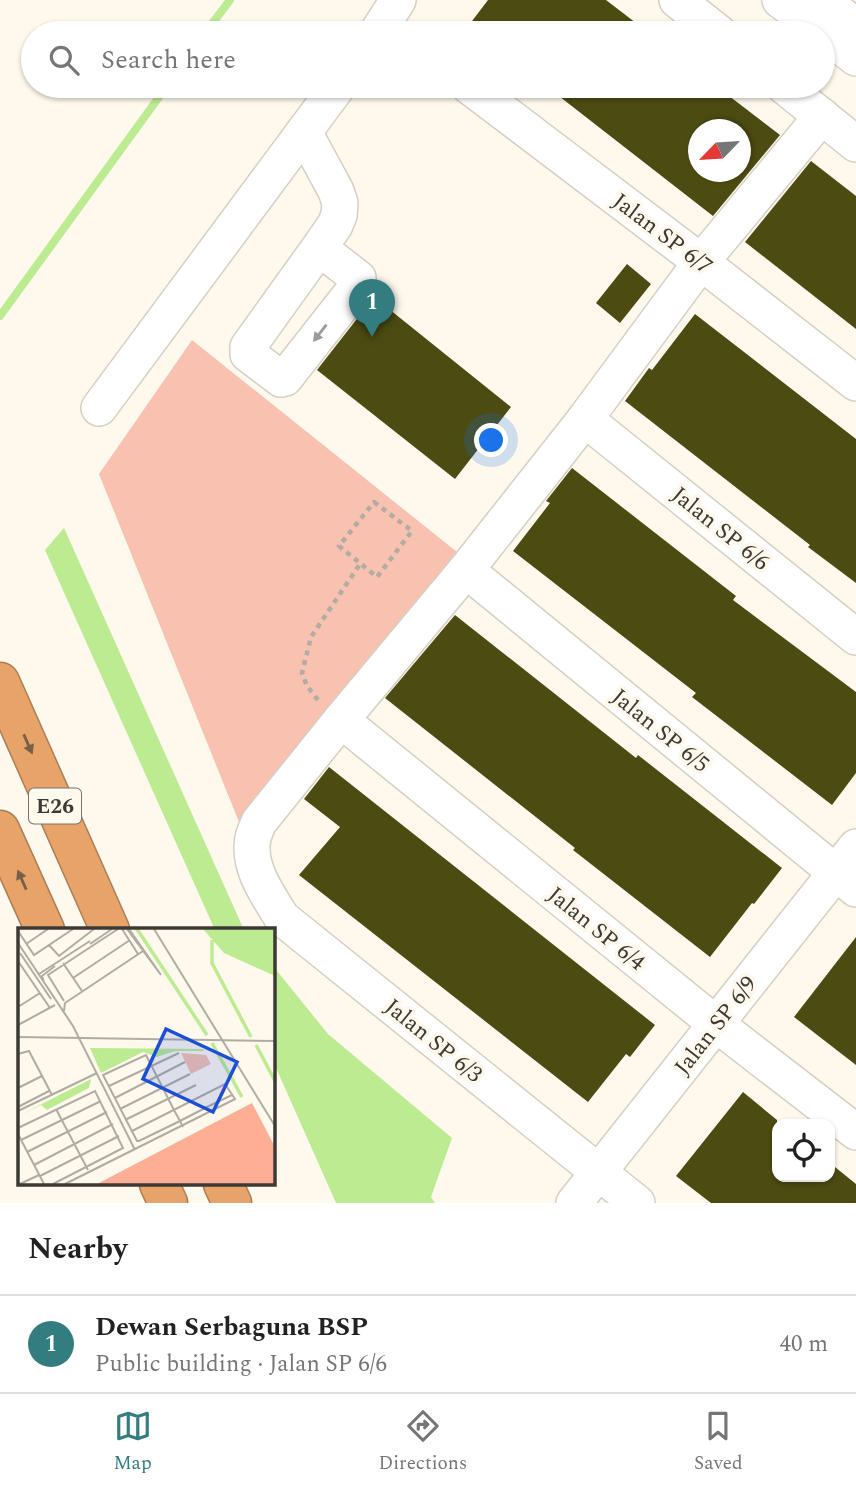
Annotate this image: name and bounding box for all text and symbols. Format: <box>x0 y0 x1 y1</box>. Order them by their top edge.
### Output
search box <box>21 21 835 98</box>
text: Search here <box>101 40 236 80</box>
icon: search <box>45 41 83 79</box>
north arrow <box>688 119 751 182</box>
street label: Jalan SP 6/7 <box>604 185 720 284</box>
pin: 1 <box>349 279 395 337</box>
one-way arrow <box>314 324 328 342</box>
your location <box>474 423 508 457</box>
street label: Jalan SP 6/6 <box>663 478 777 580</box>
street label: Jalan SP 6/5 <box>603 680 717 782</box>
one-way arrow <box>22 734 34 754</box>
road number: E26 <box>29 788 81 824</box>
one-way arrow <box>16 870 28 890</box>
street label: Jalan SP 6/4 <box>539 878 653 980</box>
inset map <box>18 928 275 1186</box>
street label: Jalan SP 6/9 <box>666 969 766 1083</box>
street label: Jalan SP 6/3 <box>376 990 490 1092</box>
map controls <box>772 1119 835 1182</box>
button: locate <box>772 1119 835 1182</box>
text: Nearby <box>28 1226 127 1272</box>
text: Dewan Serbaguna BSP <box>95 1307 368 1347</box>
text: 1 <box>45 1327 57 1362</box>
text: 40 m <box>779 1327 828 1362</box>
text: Public building · Jalan SP 6/6 <box>95 1347 387 1382</box>
tab: Map <box>113 1407 152 1478</box>
tab: Directions <box>378 1407 467 1478</box>
tab: Saved <box>694 1407 743 1478</box>

